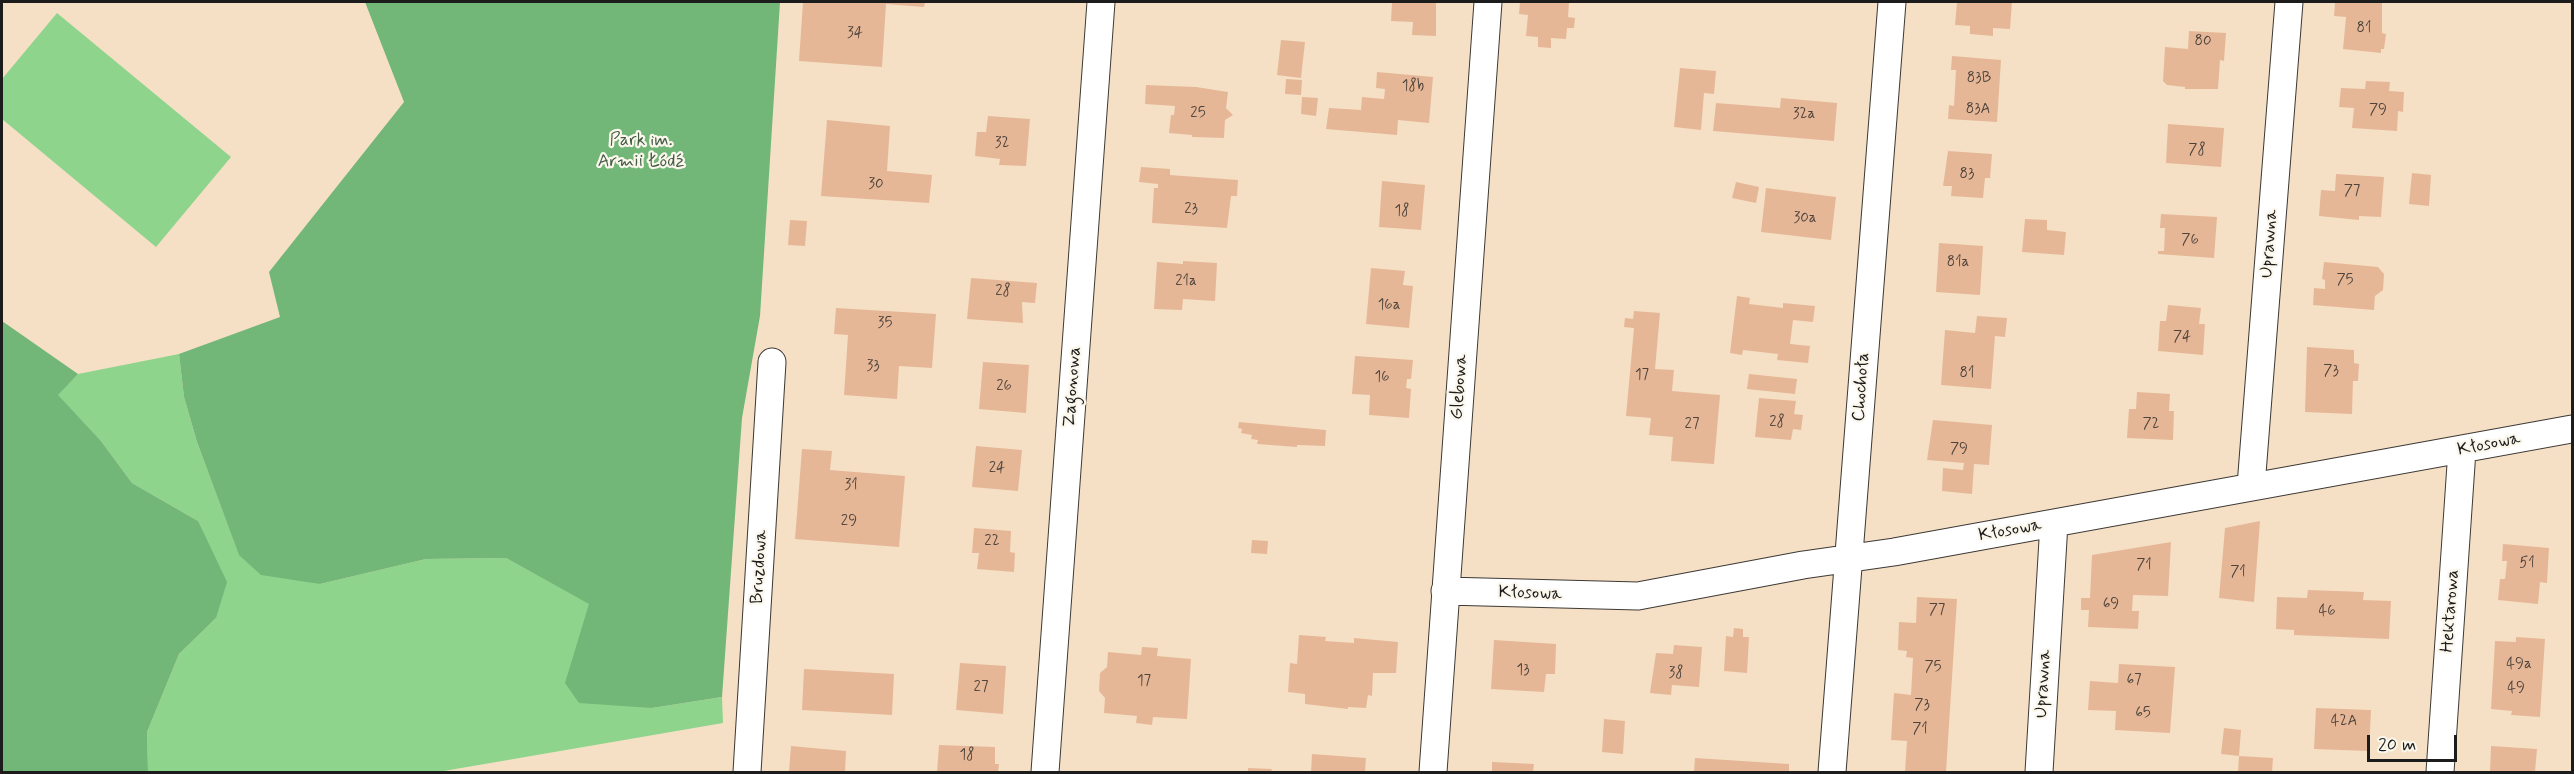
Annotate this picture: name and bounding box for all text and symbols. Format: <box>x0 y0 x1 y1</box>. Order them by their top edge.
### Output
house number: 81 <box>2357 20 2371 38</box>
house number: 34 <box>847 25 863 43</box>
house number: 80 <box>2194 33 2212 51</box>
house number: 83B <box>1967 70 1991 88</box>
house number: 18b <box>1402 78 1424 96</box>
house number: 83A <box>1966 101 1990 119</box>
house number: 79 <box>2369 102 2387 120</box>
house number: 25 <box>1190 105 1206 123</box>
house number: 32a <box>1793 106 1815 124</box>
park label: Park im. Armii Łódź <box>598 130 684 172</box>
house number: 32 <box>995 135 1009 153</box>
house number: 78 <box>2188 142 2206 160</box>
house number: 83 <box>1960 166 1974 184</box>
house number: 30 <box>868 176 884 194</box>
house number: 77 <box>2344 183 2360 201</box>
house number: 23 <box>1184 201 1198 219</box>
house number: 18 <box>1395 203 1409 221</box>
street label: Uprawna <box>2257 209 2283 279</box>
house number: 30a <box>1793 210 1817 228</box>
house number: 76 <box>2181 232 2199 250</box>
house number: 81a <box>1947 254 1969 272</box>
house number: 75 <box>2336 272 2354 290</box>
house number: 21a <box>1175 273 1197 291</box>
house number: 28 <box>995 283 1011 301</box>
house number: 16a <box>1378 297 1400 315</box>
house number: 35 <box>878 315 892 333</box>
house number: 74 <box>2173 329 2191 347</box>
street label: Zagonowa <box>1059 346 1087 428</box>
street label: Chochoła <box>1849 352 1875 422</box>
street label: Glebowa <box>1447 354 1473 420</box>
house number: 33 <box>866 358 880 376</box>
house number: 73 <box>2323 363 2339 381</box>
house number: 81 <box>1960 365 1974 383</box>
house number: 17 <box>1635 367 1649 385</box>
house number: 16 <box>1375 369 1389 387</box>
house number: 26 <box>996 378 1012 396</box>
house number: 28 <box>1769 414 1785 432</box>
house number: 27 <box>1685 416 1699 434</box>
house number: 72 <box>2142 416 2160 434</box>
street label: Kłosowa <box>2456 428 2522 462</box>
house number: 79 <box>1950 441 1968 459</box>
house number: 24 <box>989 460 1005 478</box>
house number: 31 <box>844 477 858 495</box>
house number: 29 <box>841 513 857 531</box>
street label: Kłosowa <box>1977 515 2043 547</box>
street label: Bruzdowa <box>747 529 773 605</box>
house number: 22 <box>984 533 1000 551</box>
house number: 51 <box>2519 555 2535 573</box>
house number: 71 <box>2136 557 2152 575</box>
house number: 71 <box>2230 564 2246 582</box>
street label: Hektarowa <box>2437 569 2465 653</box>
street label: Kłosowa <box>1498 582 1562 606</box>
house number: 69 <box>2103 596 2119 614</box>
house number: 77 <box>1929 602 1945 620</box>
house number: 46 <box>2318 603 2336 621</box>
street label: Uprawna <box>2031 649 2057 719</box>
house number: 49a <box>2506 656 2532 674</box>
house number: 75 <box>1924 659 1942 677</box>
house number: 13 <box>1516 662 1530 680</box>
house number: 38 <box>1669 665 1683 683</box>
house number: 67 <box>2126 672 2142 690</box>
house number: 17 <box>1137 673 1151 691</box>
house number: 27 <box>974 679 988 697</box>
house number: 49 <box>2507 680 2525 698</box>
house number: 73 <box>1914 697 1930 715</box>
house number: 65 <box>2135 705 2151 723</box>
house number: 42A <box>2331 713 2357 731</box>
house number: 71 <box>1912 721 1928 739</box>
scale bar <box>2370 723 2460 761</box>
text: 20 m <box>2378 733 2416 757</box>
house number: 18 <box>960 747 974 765</box>

